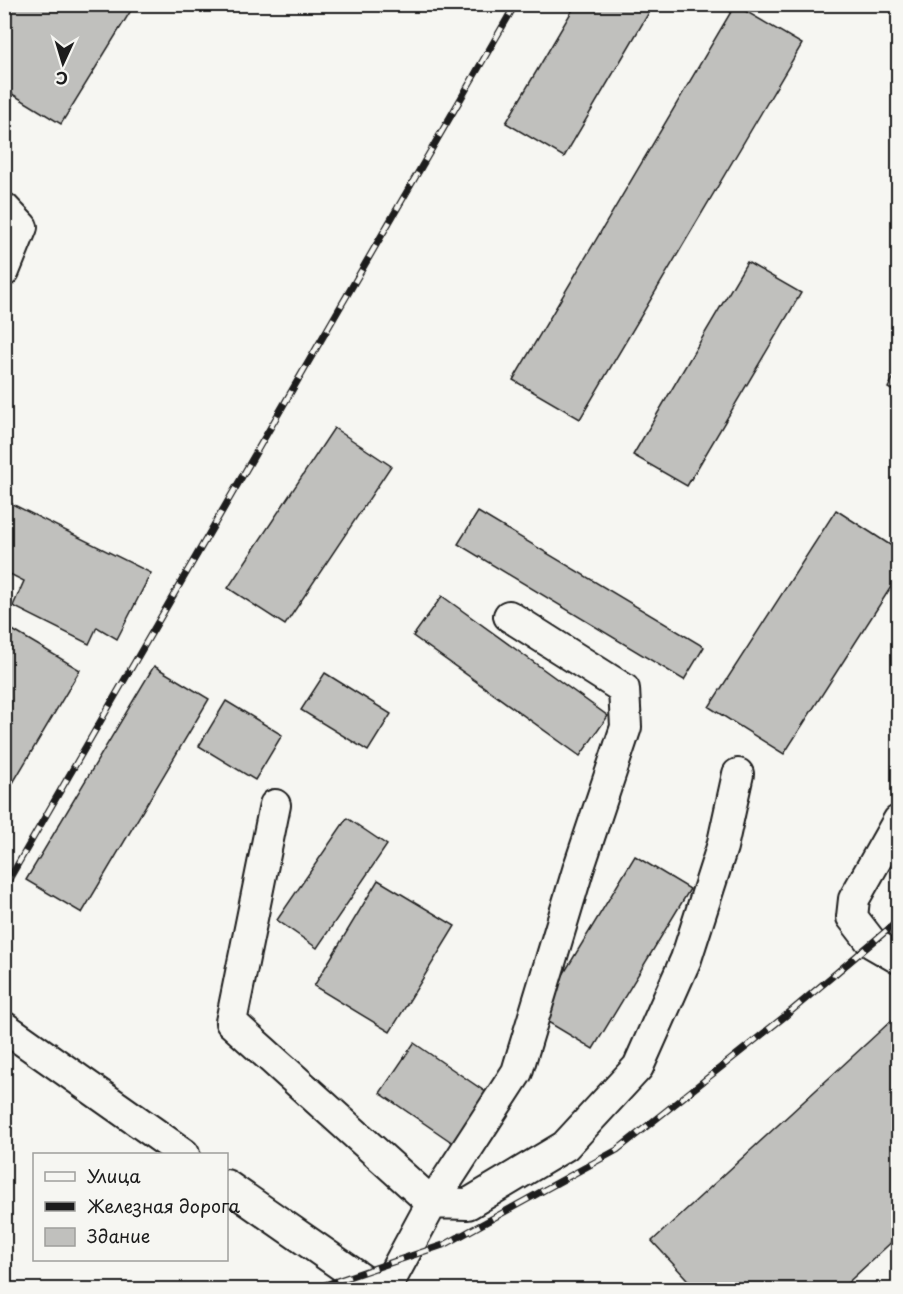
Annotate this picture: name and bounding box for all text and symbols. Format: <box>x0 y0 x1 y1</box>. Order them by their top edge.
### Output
north arrow <box>33 33 93 93</box>
text: С <box>55 67 69 91</box>
legend <box>33 1153 228 1261</box>
text: Улица <box>87 1162 141 1189</box>
text: Железная дорога <box>87 1192 241 1219</box>
text: Здание <box>87 1222 150 1249</box>

